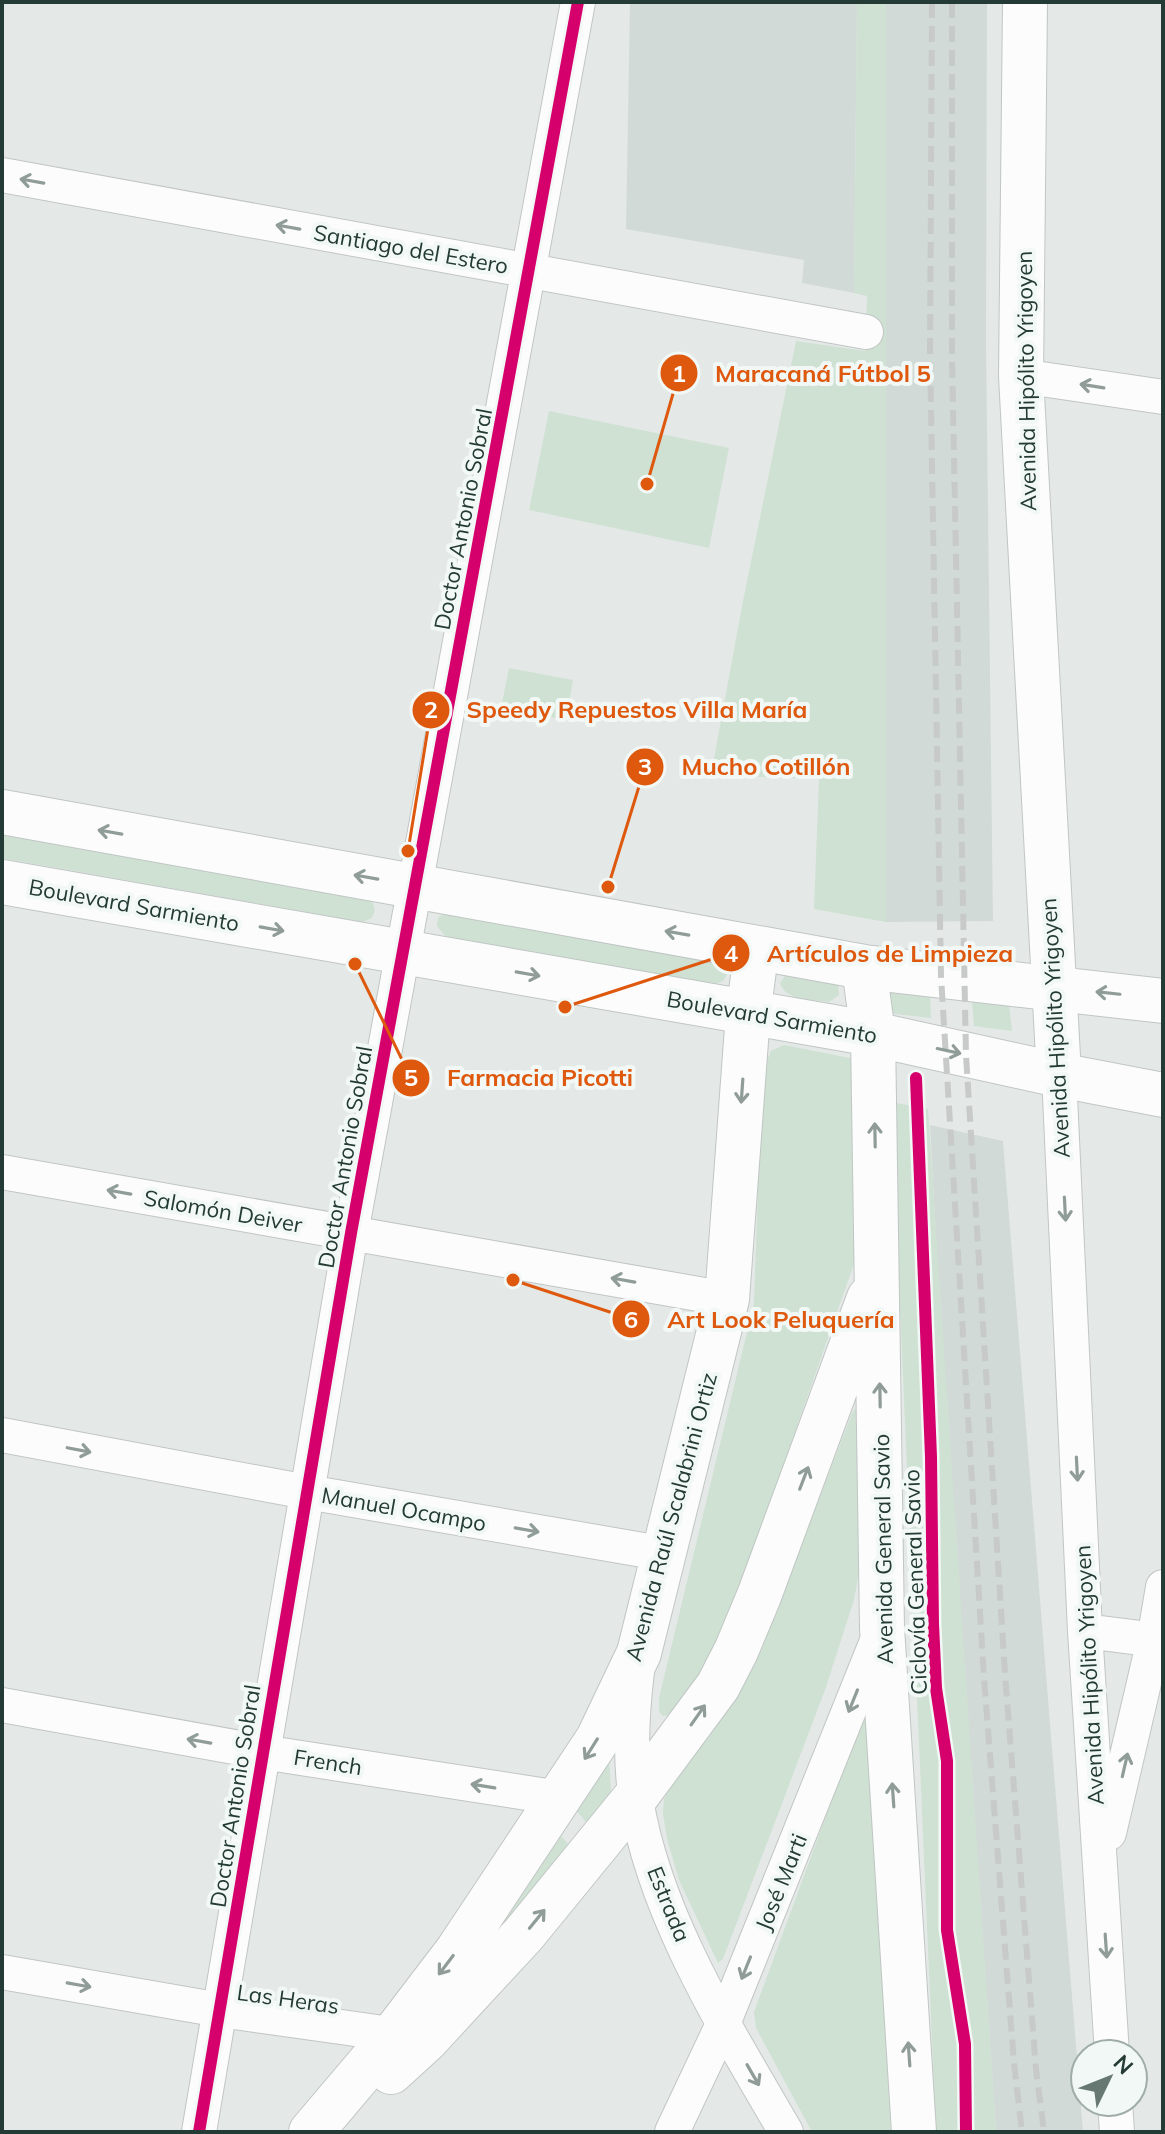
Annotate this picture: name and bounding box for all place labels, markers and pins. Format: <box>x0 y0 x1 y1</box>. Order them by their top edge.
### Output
callout: Maracaná Fútbol 5 <box>659 349 947 397</box>
callout: Speedy Repuestos Villa María <box>411 686 824 734</box>
callout: Mucho Cotillón <box>625 743 866 791</box>
callout: Artículos de Limpieza <box>711 929 1029 977</box>
callout: Farmacia Picotti <box>391 1054 649 1102</box>
callout: Art Look Peluquería <box>611 1295 910 1343</box>

